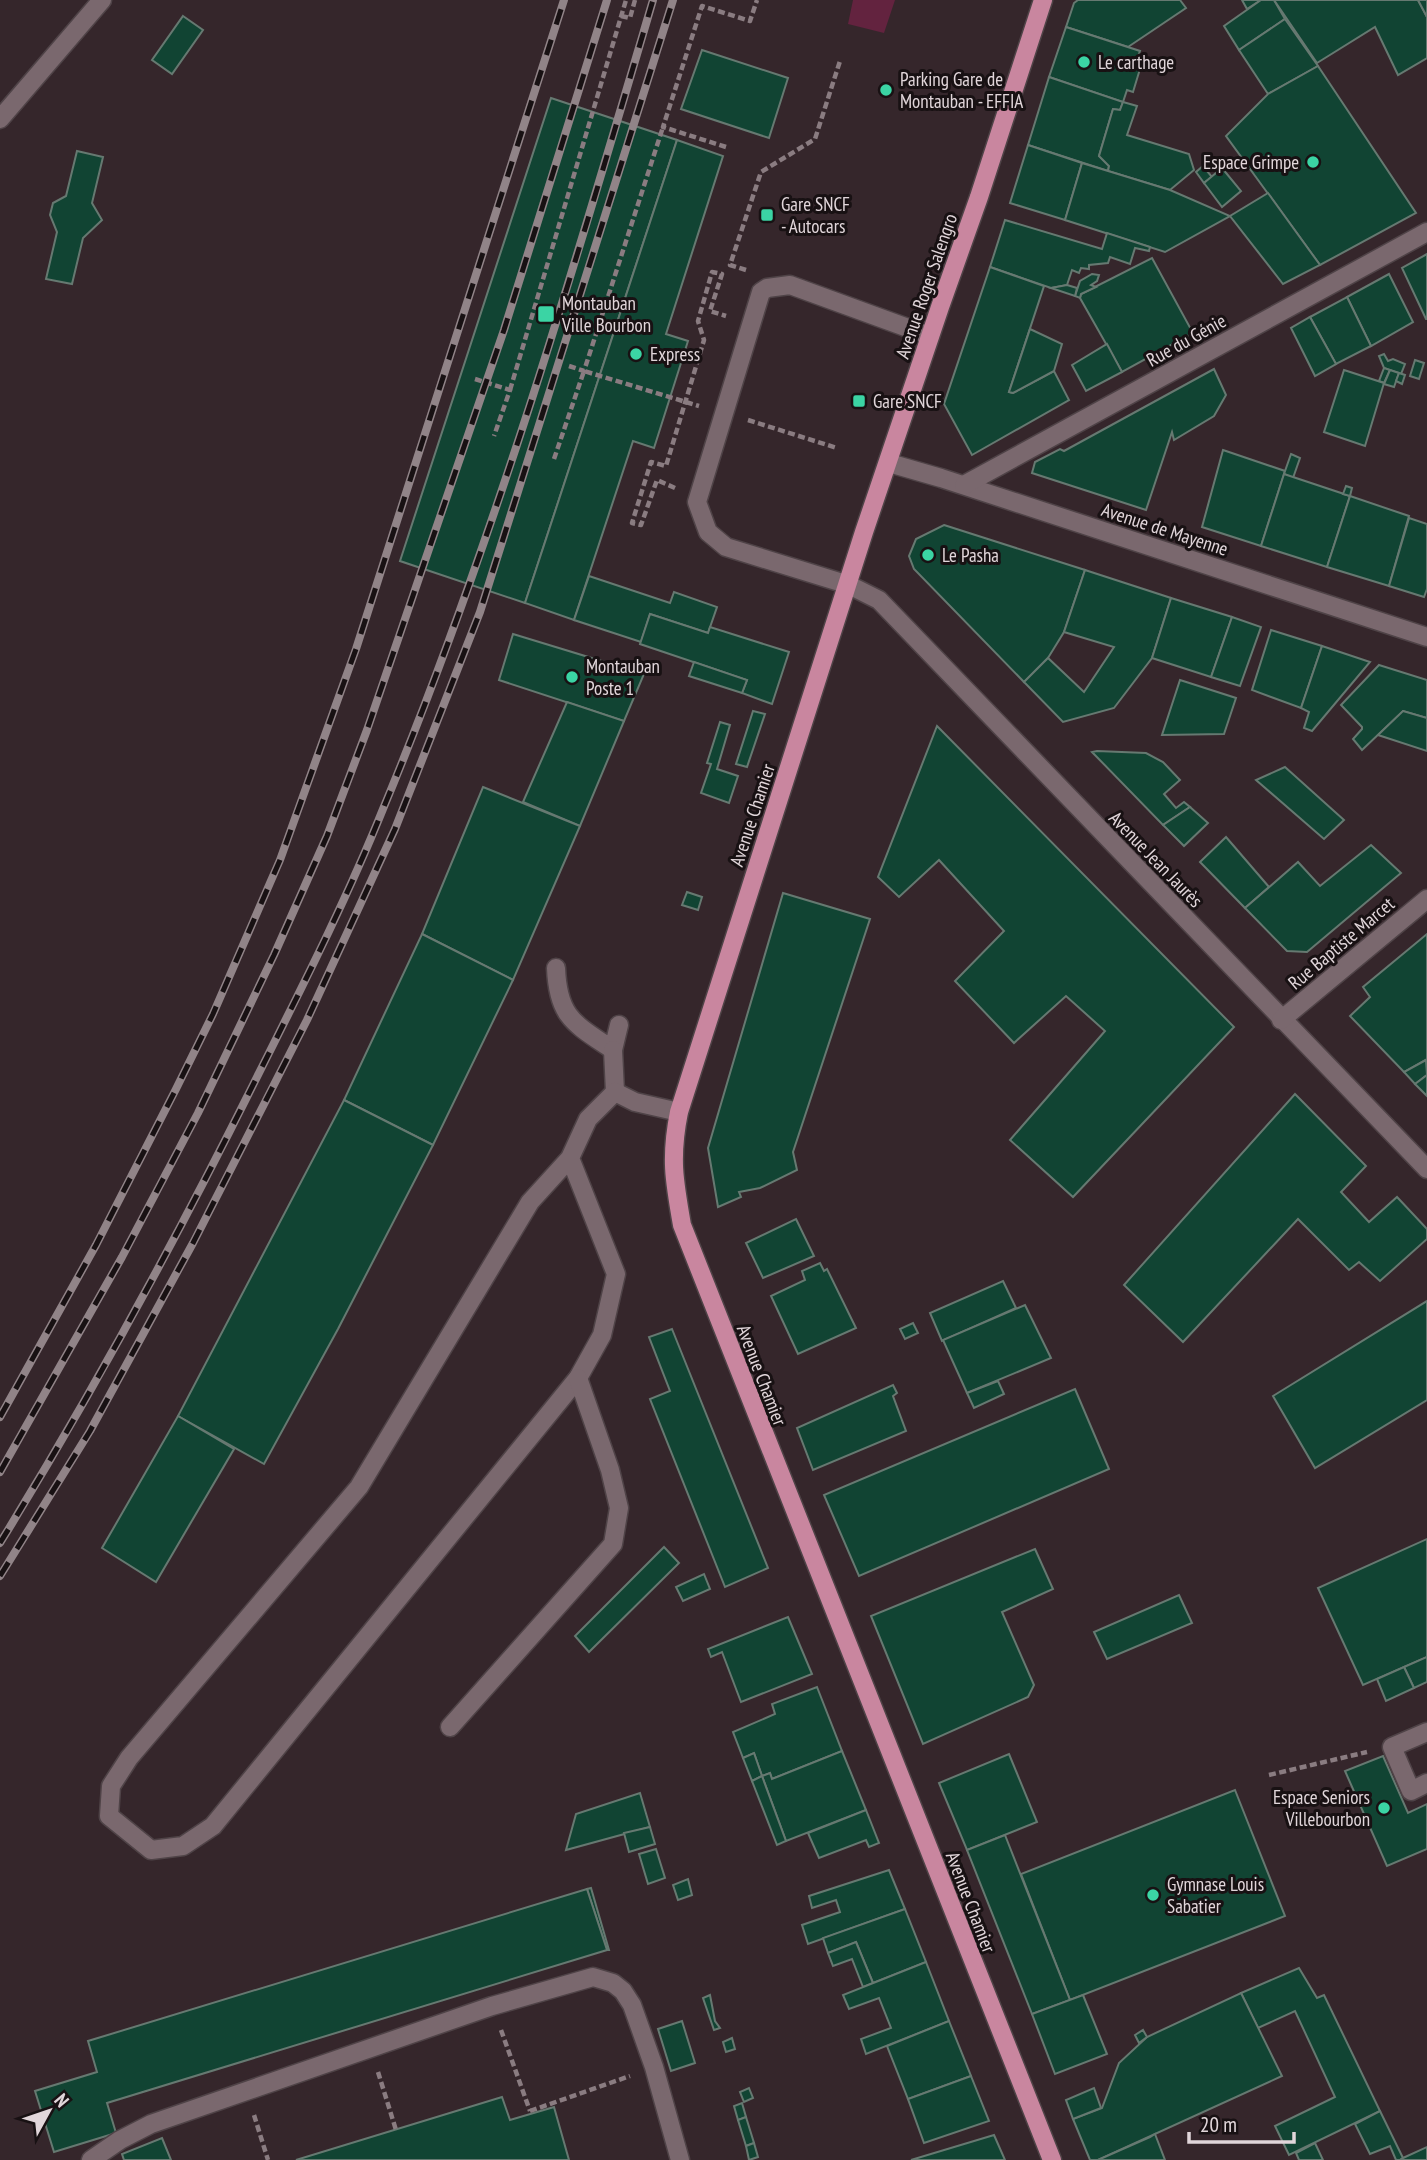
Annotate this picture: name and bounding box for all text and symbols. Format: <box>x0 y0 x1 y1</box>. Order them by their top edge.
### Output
place label: Le carthage <box>1098 50 1174 74</box>
marker: Le carthage <box>1076 54 1092 70</box>
place label: Parking Gare de Montauban - EFFIA <box>900 67 1023 113</box>
marker: Parking Gare de Montauban - EFFIA <box>878 82 894 98</box>
place label: Espace Grimpe <box>1203 150 1299 174</box>
marker: Espace Grimpe <box>1305 154 1321 170</box>
place label: Gare SNCF - Autocars <box>781 192 850 238</box>
marker: Gare SNCF - Autocars <box>759 207 775 223</box>
street label: Avenue Roger Salengro <box>890 210 962 362</box>
place label: Montauban Ville Bourbon <box>561 291 651 337</box>
marker: Montauban Ville Bourbon <box>536 304 556 324</box>
street label: Rue du Génie <box>1142 308 1230 372</box>
place label: Express <box>650 342 700 366</box>
marker: Express <box>628 346 644 362</box>
place label: Gare SNCF <box>873 389 942 413</box>
marker: Gare SNCF <box>851 393 867 409</box>
street label: Avenue de Mayenne <box>1099 497 1231 561</box>
place label: Le Pasha <box>942 543 999 567</box>
marker: Le Pasha <box>920 547 936 563</box>
place label: Montauban Poste 1 <box>586 654 660 700</box>
marker: Montauban Poste 1 <box>564 669 580 685</box>
street label: Avenue Chamier <box>724 760 780 869</box>
street label: Avenue Jean Jaurès <box>1104 806 1208 912</box>
street label: Rue Baptiste Marcet <box>1283 891 1400 994</box>
street label: Avenue Chamier <box>732 1321 793 1430</box>
place label: Espace Seniors Villebourbon <box>1273 1785 1370 1831</box>
marker: Espace Seniors Villebourbon <box>1376 1800 1392 1816</box>
street label: Avenue Chamier <box>941 1848 1002 1957</box>
place label: Gymnase Louis Sabatier <box>1167 1872 1264 1918</box>
marker: Gymnase Louis Sabatier <box>1145 1887 1161 1903</box>
north arrow <box>14 2076 84 2146</box>
text: N <box>50 2088 75 2112</box>
scale bar <box>1189 2100 1294 2144</box>
text: 20 m <box>1200 2111 1237 2138</box>

